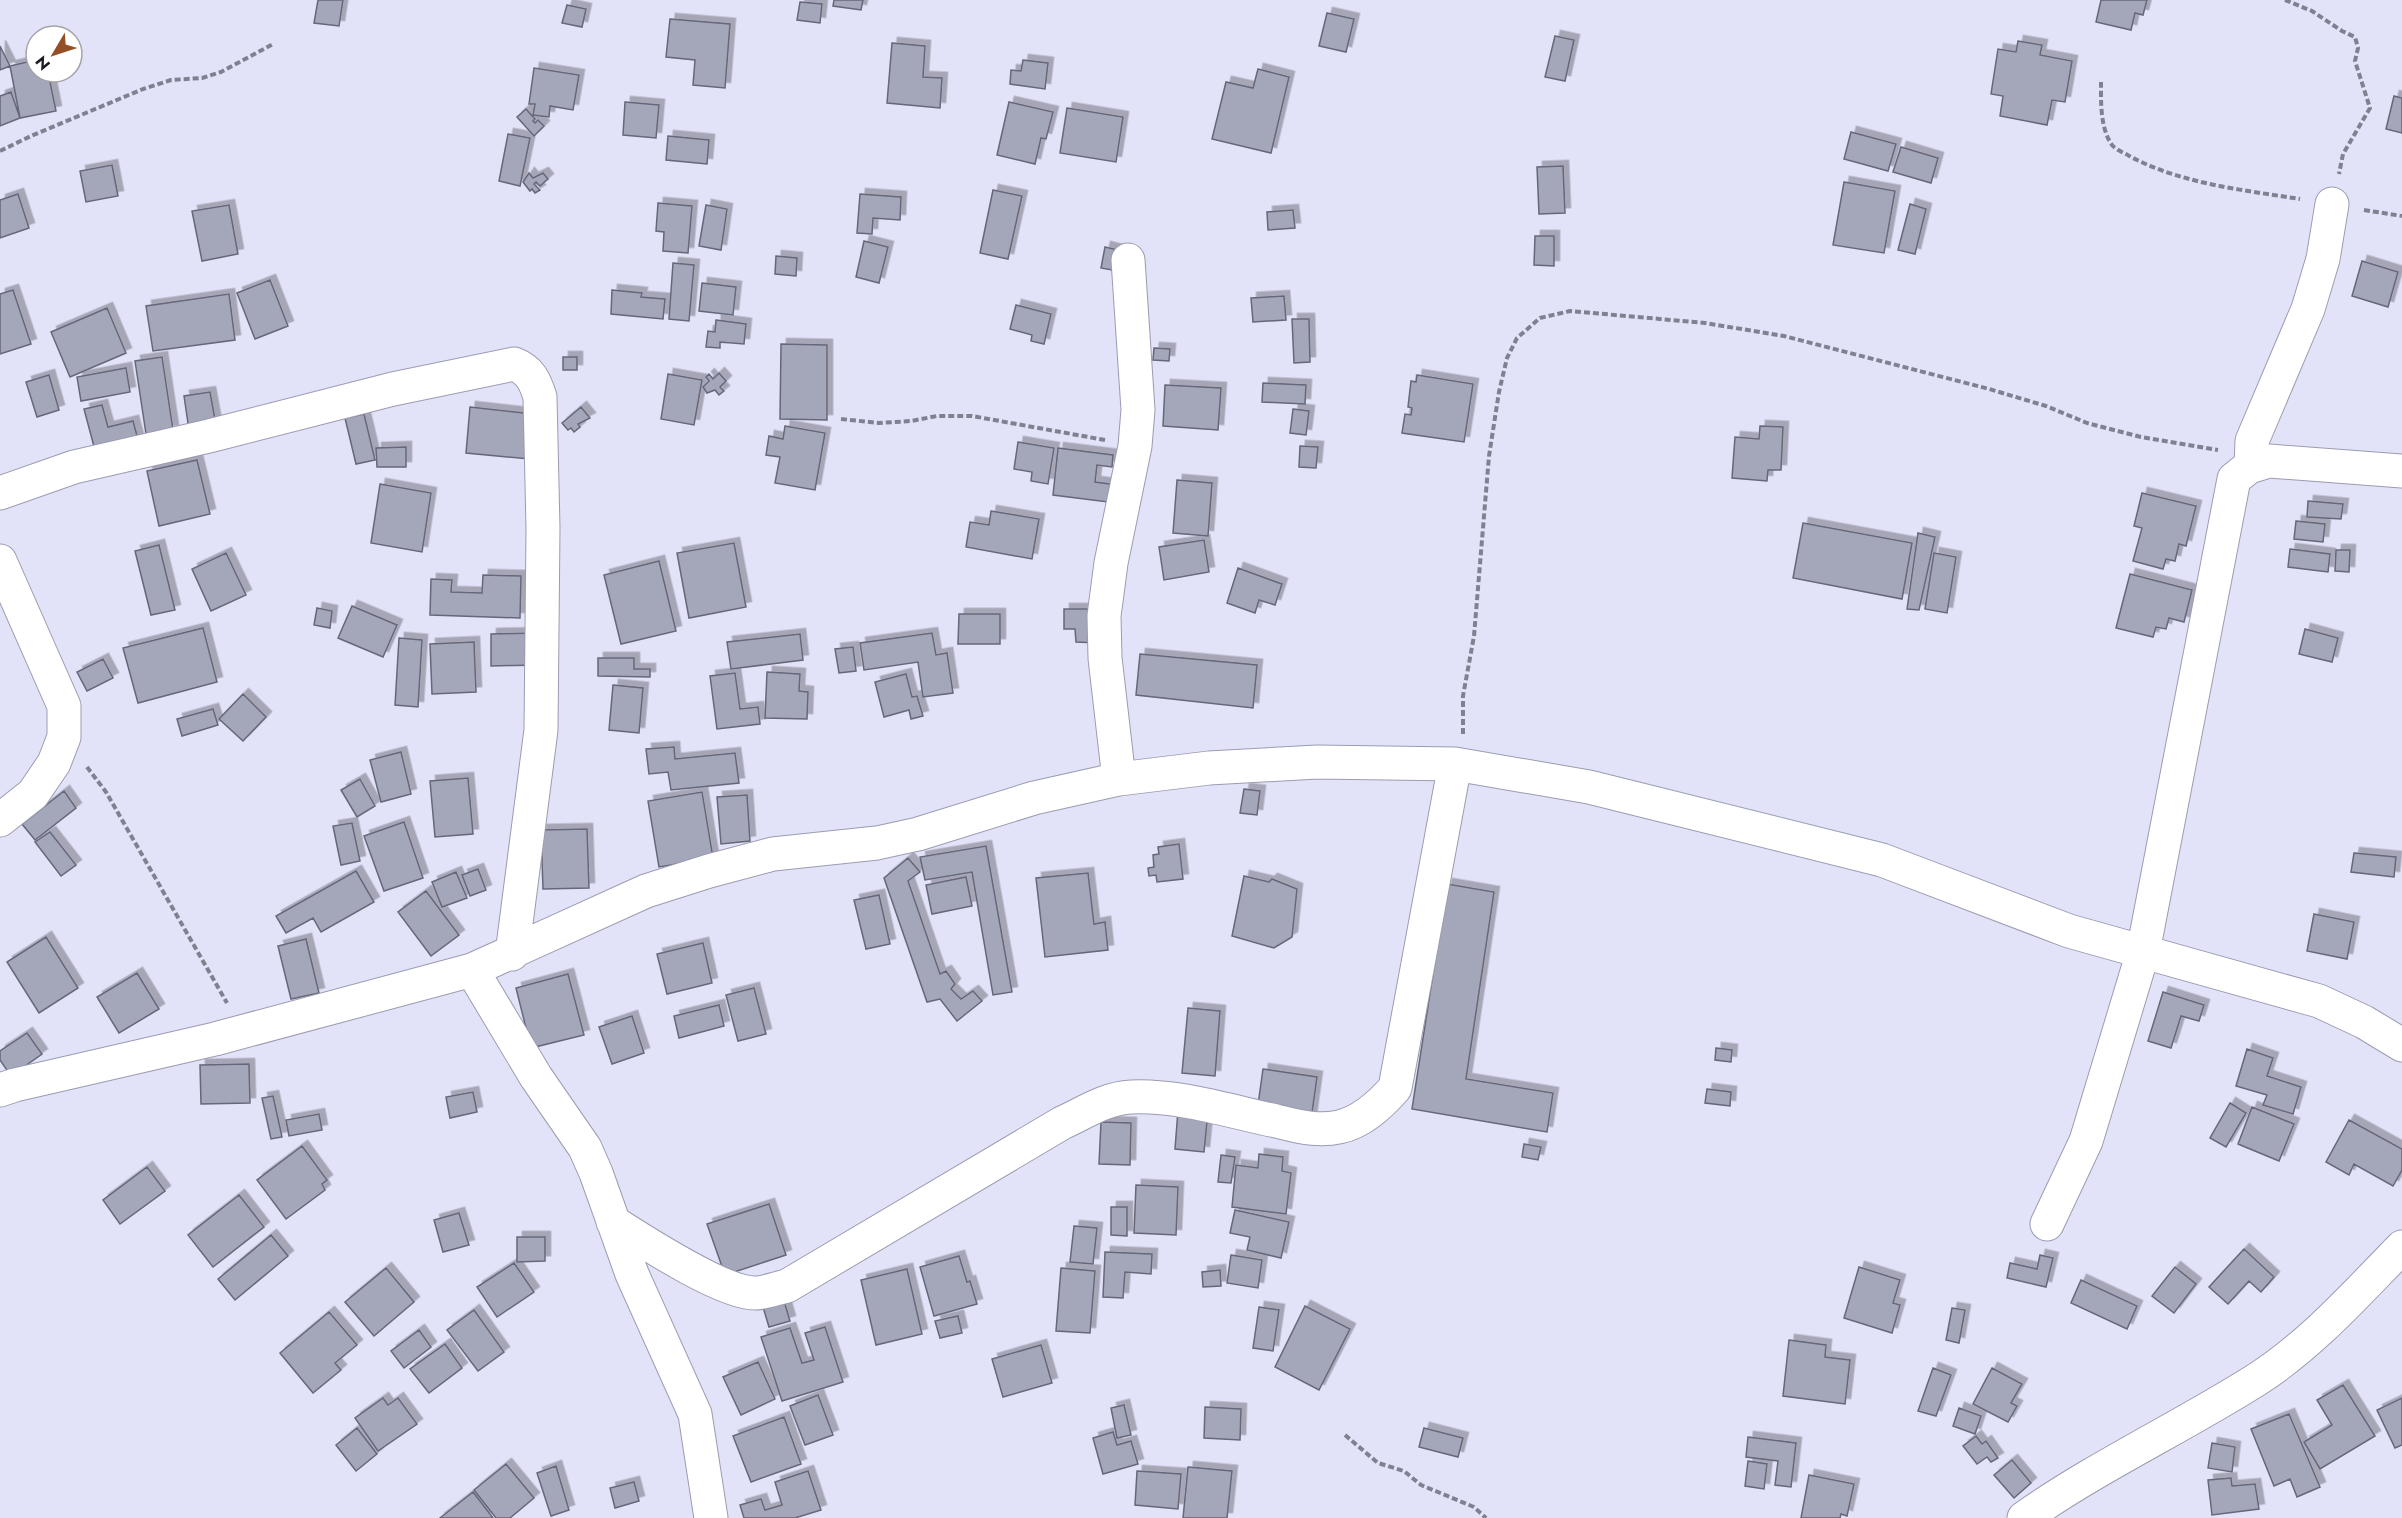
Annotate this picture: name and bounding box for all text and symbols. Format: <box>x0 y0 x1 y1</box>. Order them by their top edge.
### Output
north arrow <box>24 24 84 84</box>
text: N <box>30 51 56 75</box>

